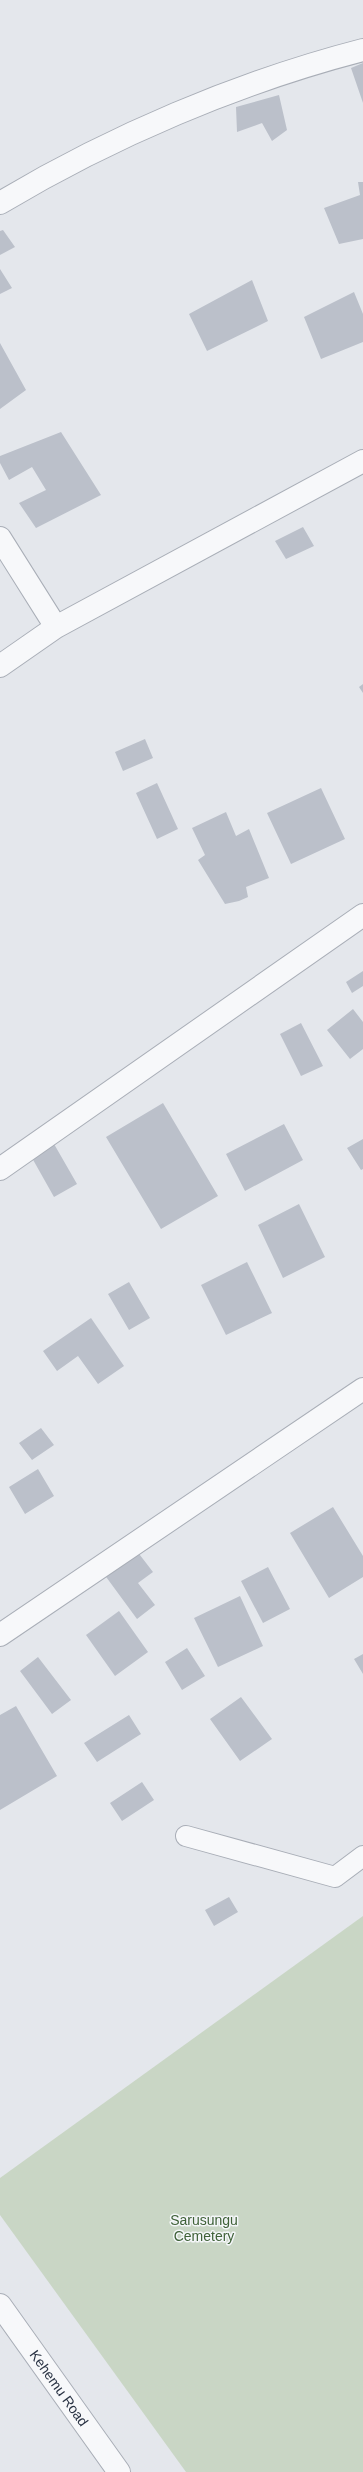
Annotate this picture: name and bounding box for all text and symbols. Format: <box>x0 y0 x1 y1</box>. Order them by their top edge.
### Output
park label: Sarusungu Cemetery <box>170 2212 238 2244</box>
street label: Kehemu Road <box>27 2347 92 2429</box>

